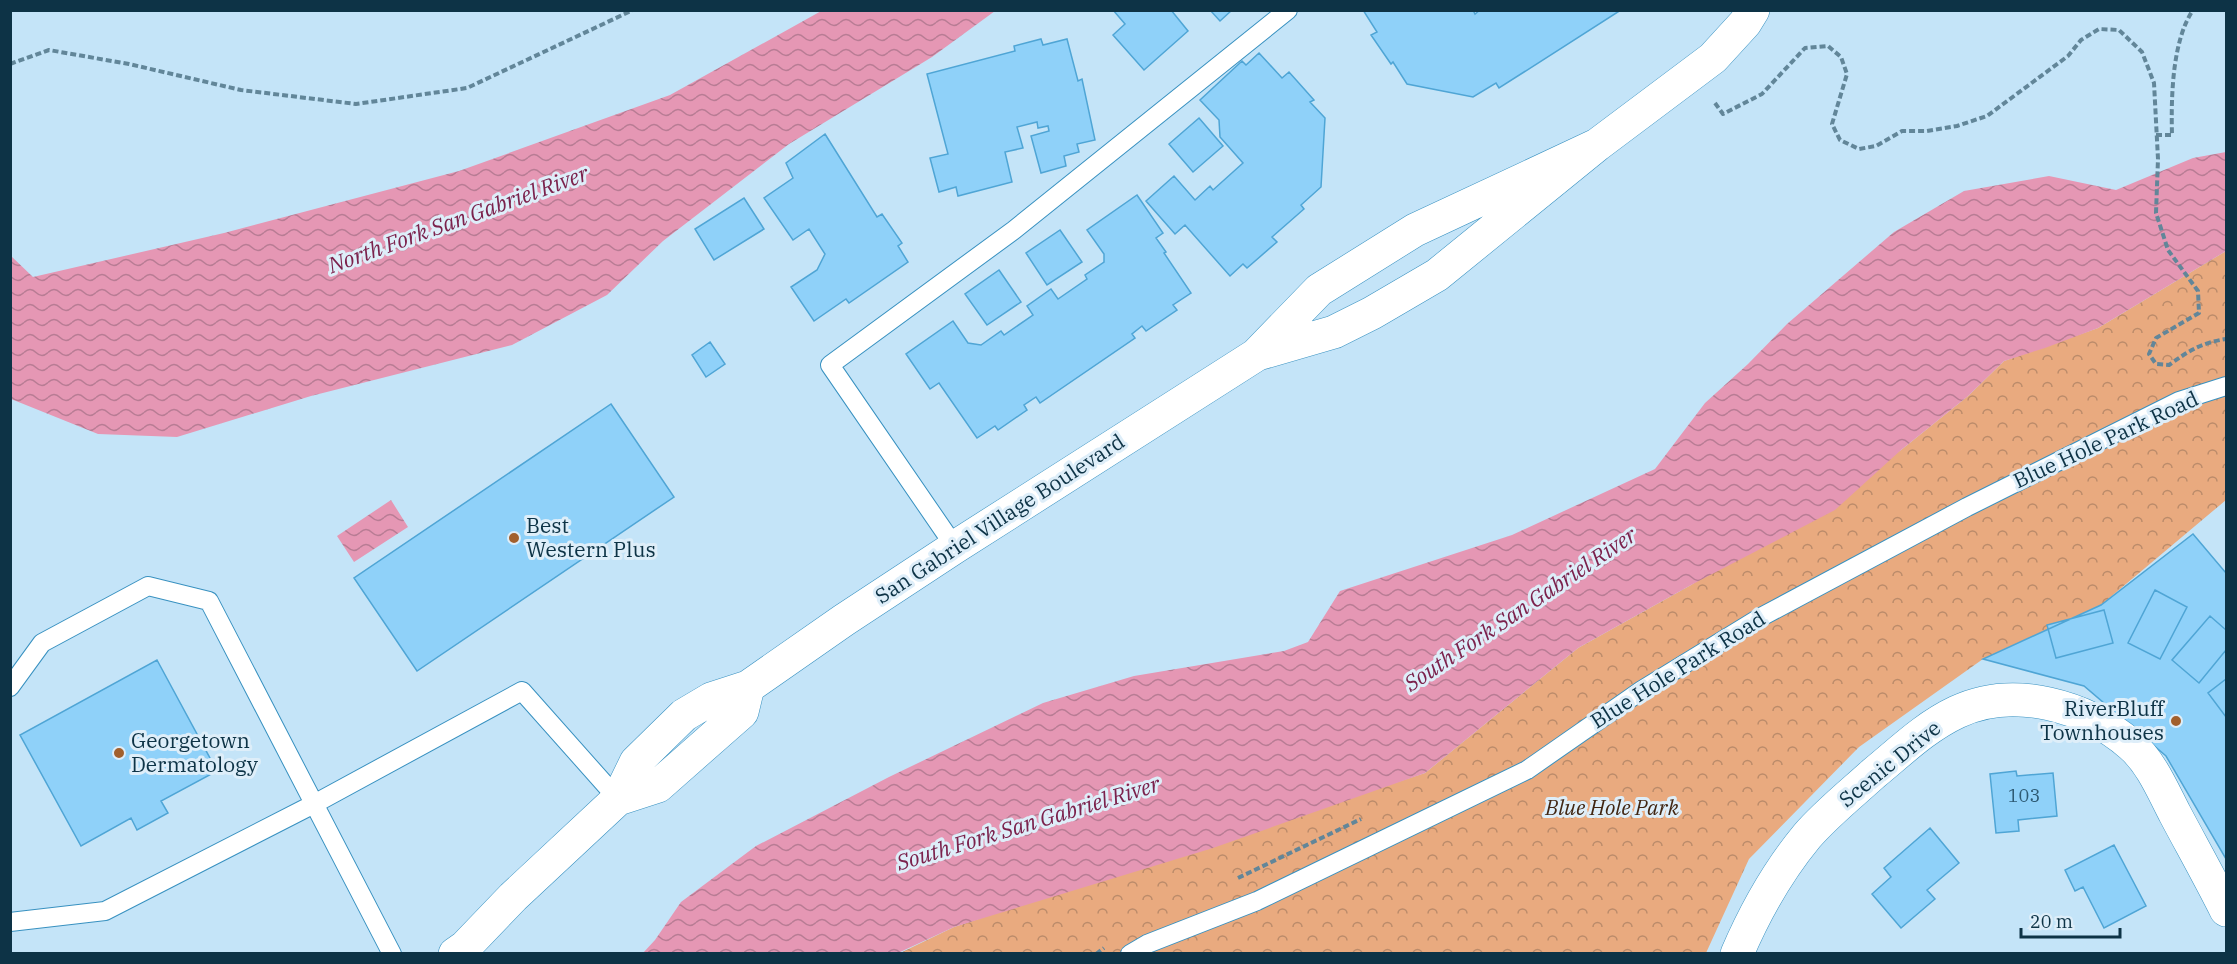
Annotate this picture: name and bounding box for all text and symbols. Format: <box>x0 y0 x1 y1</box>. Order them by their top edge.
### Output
water label: North Fork San Gabriel River <box>323 157 593 280</box>
street label: Blue Hole Park Road <box>2009 384 2203 494</box>
street label: San Gabriel Village Boulevard <box>869 427 1130 609</box>
place label: Best Western Plus <box>526 511 656 563</box>
water label: South Fork San Gabriel River <box>1397 519 1643 698</box>
marker: Best Western Plus <box>507 531 521 545</box>
street label: Blue Hole Park Road <box>1585 604 1770 734</box>
place label: RiverBluff Townhouses <box>2040 694 2166 746</box>
street label: Scenic Drive <box>1833 714 1946 813</box>
marker: RiverBluff Townhouses <box>2169 714 2183 728</box>
place label: Georgetown Dermatology <box>131 726 259 778</box>
marker: Georgetown Dermatology <box>112 746 126 760</box>
water label: South Fork San Gabriel River <box>891 768 1165 877</box>
house number: 103 <box>2008 784 2040 807</box>
park label: Blue Hole Park <box>1544 793 1680 821</box>
scale bar <box>2021 901 2120 939</box>
text: 20 m <box>2030 910 2073 933</box>

